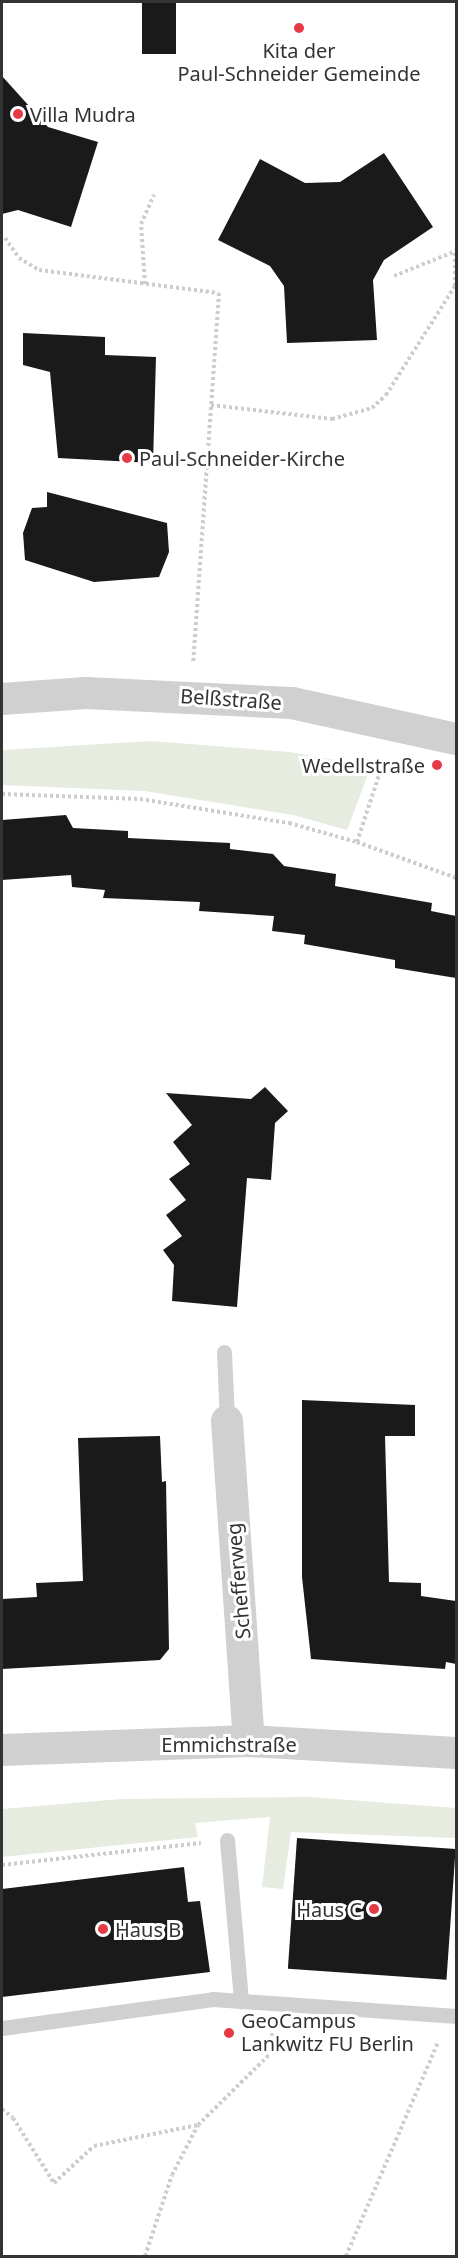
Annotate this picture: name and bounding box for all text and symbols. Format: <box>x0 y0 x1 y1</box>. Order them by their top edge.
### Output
marker: Kita der Paul-Schneider Gemeinde <box>292 21 306 35</box>
place label: Kita der Paul-Schneider Gemeinde <box>178 38 420 85</box>
place label: Villa Mudra <box>30 102 136 126</box>
marker: Villa Mudra <box>11 107 25 121</box>
place label: Paul-Schneider-Kirche <box>139 446 345 470</box>
marker: Paul-Schneider-Kirche <box>120 451 134 465</box>
street label: Belßstraße <box>179 683 283 715</box>
place label: Wedellstraße <box>302 753 425 777</box>
marker: Wedellstraße <box>430 758 444 772</box>
street label: Schefferweg <box>221 1522 255 1640</box>
street label: Emmichstraße <box>161 1732 297 1756</box>
place label: Haus C <box>296 1897 362 1921</box>
marker: Haus C <box>367 1902 381 1916</box>
place label: Haus B <box>115 1917 181 1941</box>
marker: Haus B <box>96 1922 110 1936</box>
place label: GeoCampus Lankwitz FU Berlin <box>241 2009 414 2056</box>
marker: GeoCampus Lankwitz FU Berlin <box>222 2026 236 2040</box>

